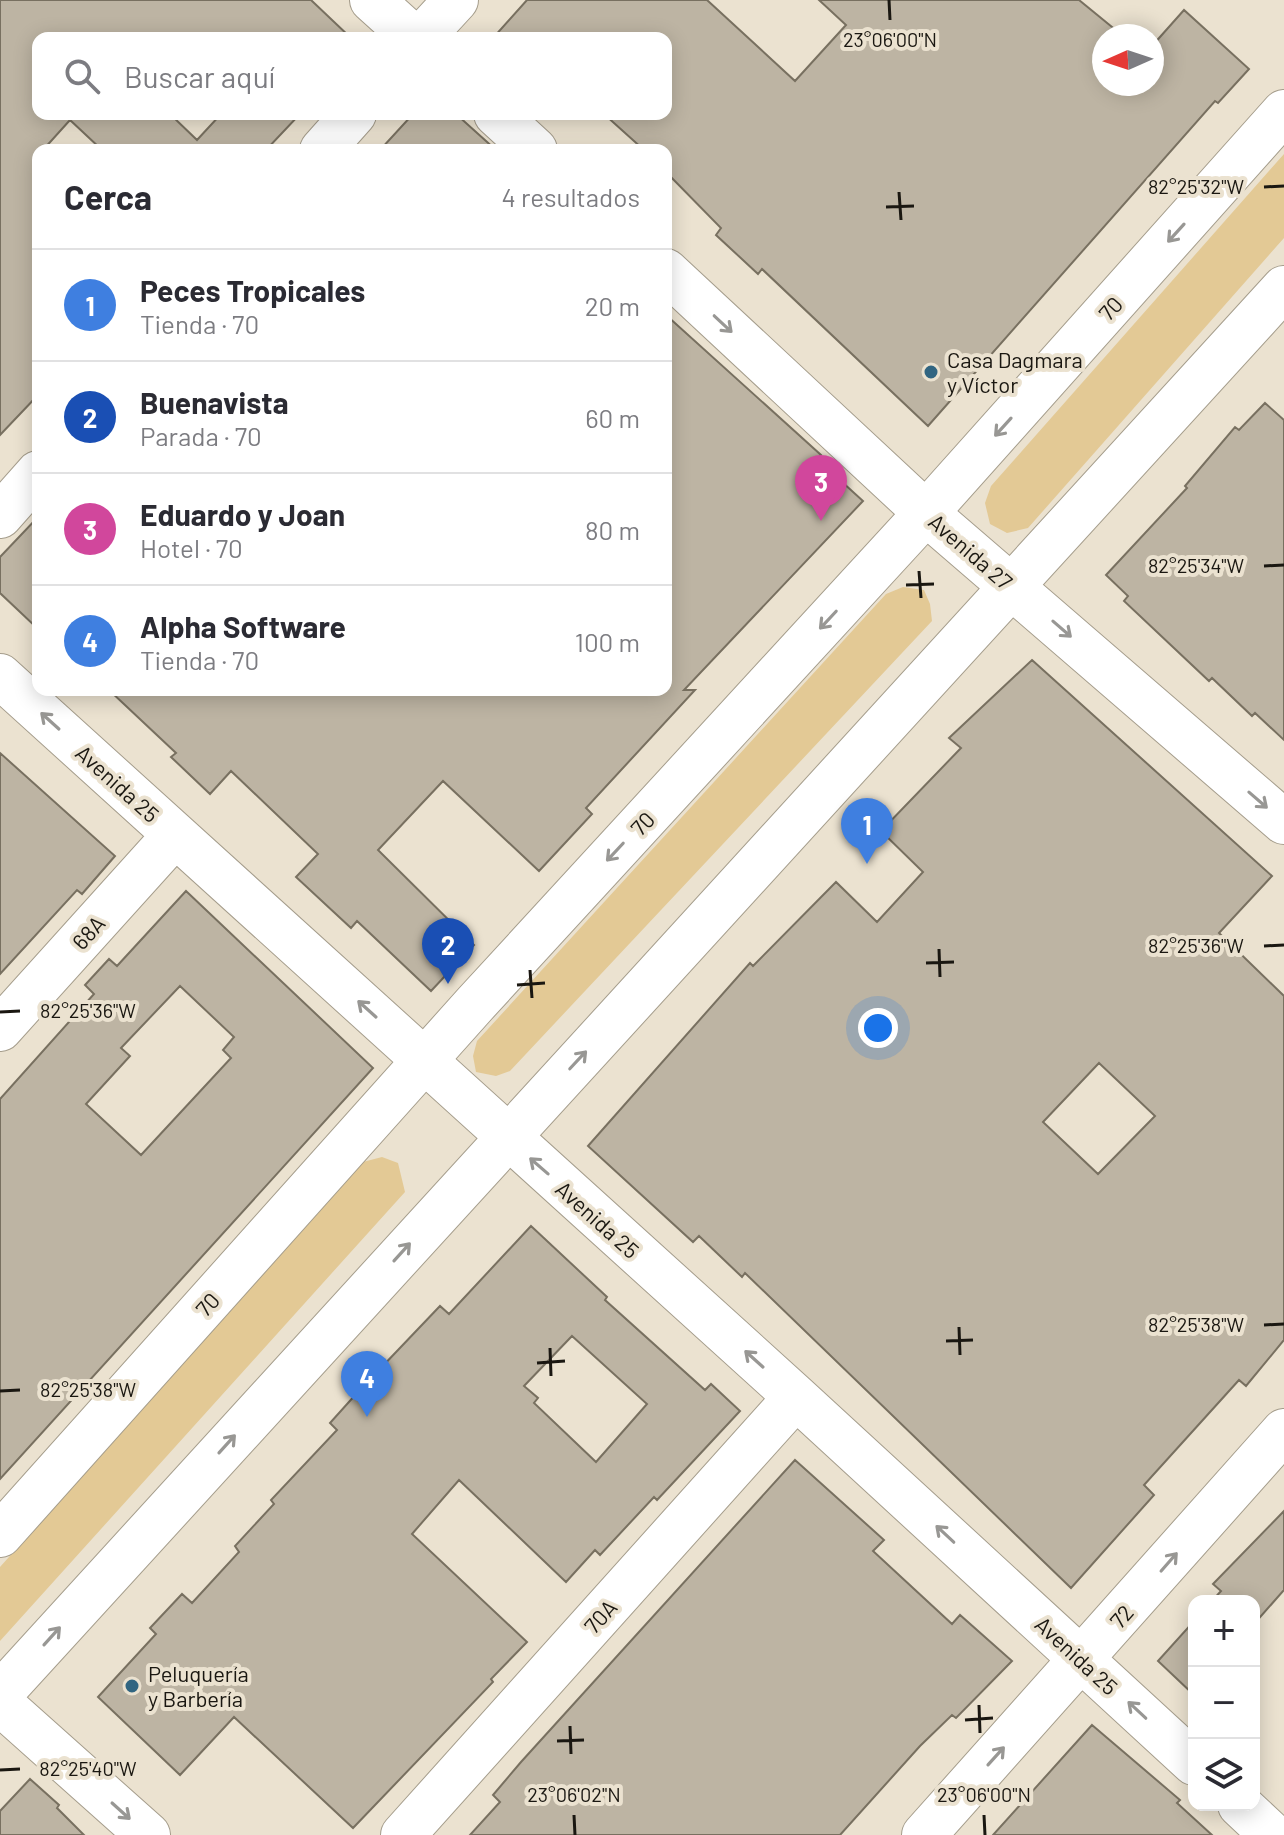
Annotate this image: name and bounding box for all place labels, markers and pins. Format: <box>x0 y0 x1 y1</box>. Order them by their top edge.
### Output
place label: Casa Dagmara y Víctor <box>947 346 1083 397</box>
marker: Casa Dagmara y Víctor <box>922 363 940 381</box>
pin: 3 <box>795 455 847 521</box>
pin: 1 <box>841 798 893 864</box>
pin: 2 <box>422 918 474 984</box>
pin: 4 <box>341 1351 393 1417</box>
place label: Peluquería y Barbería <box>148 1660 249 1711</box>
marker: Peluquería y Barbería <box>123 1677 141 1695</box>

